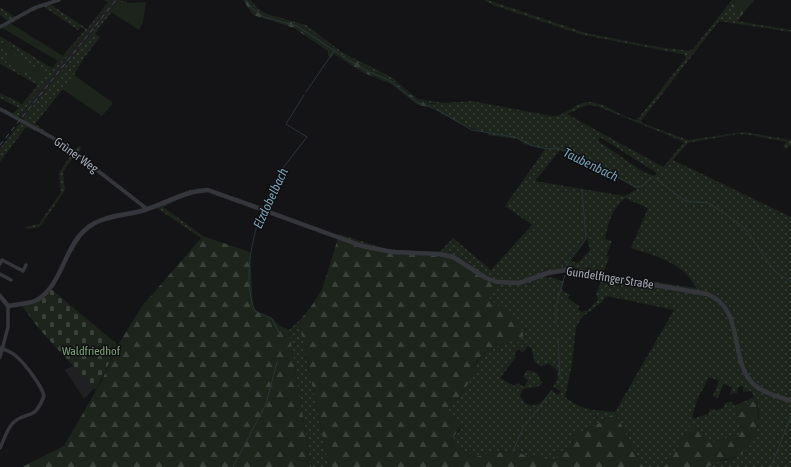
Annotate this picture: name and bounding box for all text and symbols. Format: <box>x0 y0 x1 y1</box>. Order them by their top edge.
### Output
street label: Grüner Weg <box>51 134 101 176</box>
water label: Taubenbach <box>561 145 621 184</box>
water label: Elzdobelbach <box>250 165 291 231</box>
street label: Gundelfinger Straße <box>565 264 655 292</box>
park label: Waldfriedhof <box>62 344 121 358</box>

